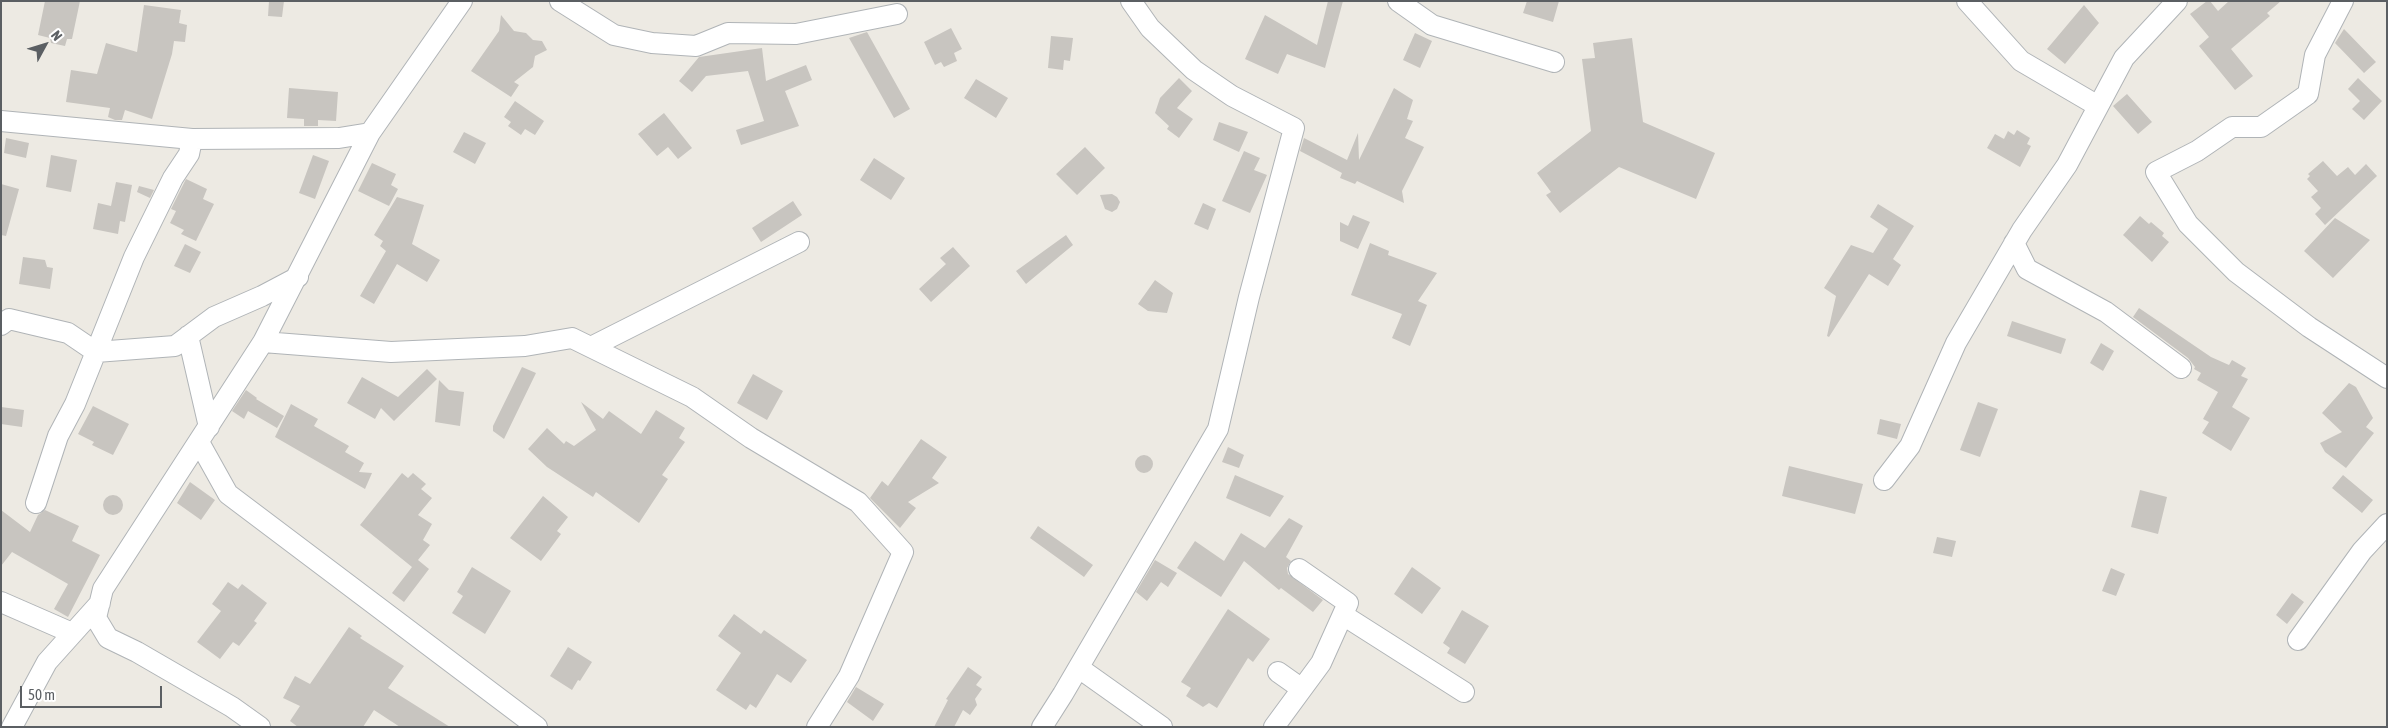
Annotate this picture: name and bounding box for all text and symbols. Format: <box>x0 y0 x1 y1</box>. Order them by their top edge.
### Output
north arrow <box>20 20 70 70</box>
text: N <box>48 27 65 44</box>
scale bar <box>22 676 165 708</box>
text: 50 m <box>28 686 55 703</box>

